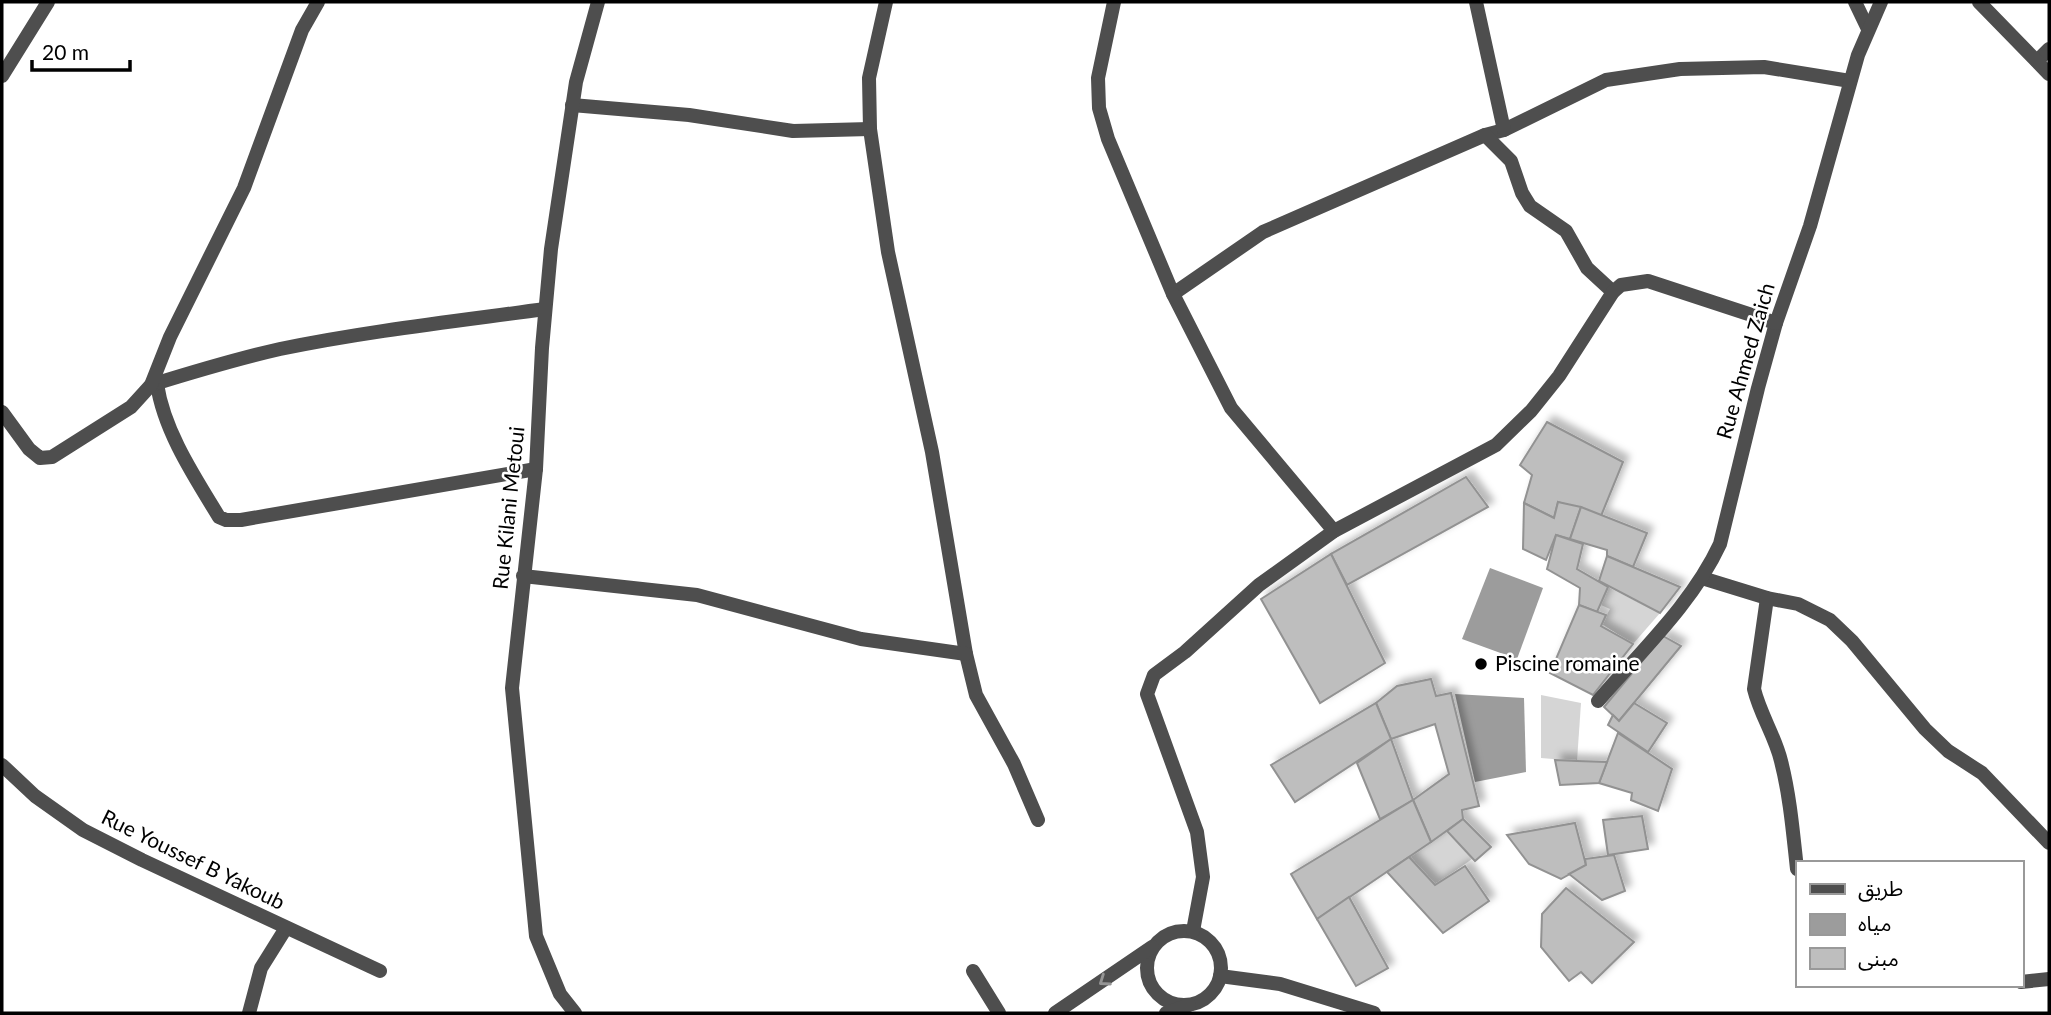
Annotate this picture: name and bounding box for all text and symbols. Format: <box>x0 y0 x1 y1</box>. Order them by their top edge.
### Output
scale bar <box>32 28 130 72</box>
text: 20 m <box>42 39 89 64</box>
street label: Rue Ahmed Zaich <box>1710 280 1779 442</box>
street label: Rue Kilani Metoui <box>487 425 528 591</box>
place label: Piscine romaine <box>1495 650 1640 675</box>
marker: Piscine romaine <box>1473 656 1489 672</box>
street label: Rue Youssef B Yakoub <box>98 803 289 914</box>
legend <box>1796 861 2023 987</box>
text: طريق <box>1858 875 1903 902</box>
text: مياه <box>1858 910 1891 935</box>
text: مبنى <box>1858 945 1899 971</box>
one-way arrow <box>1099 973 1112 985</box>

